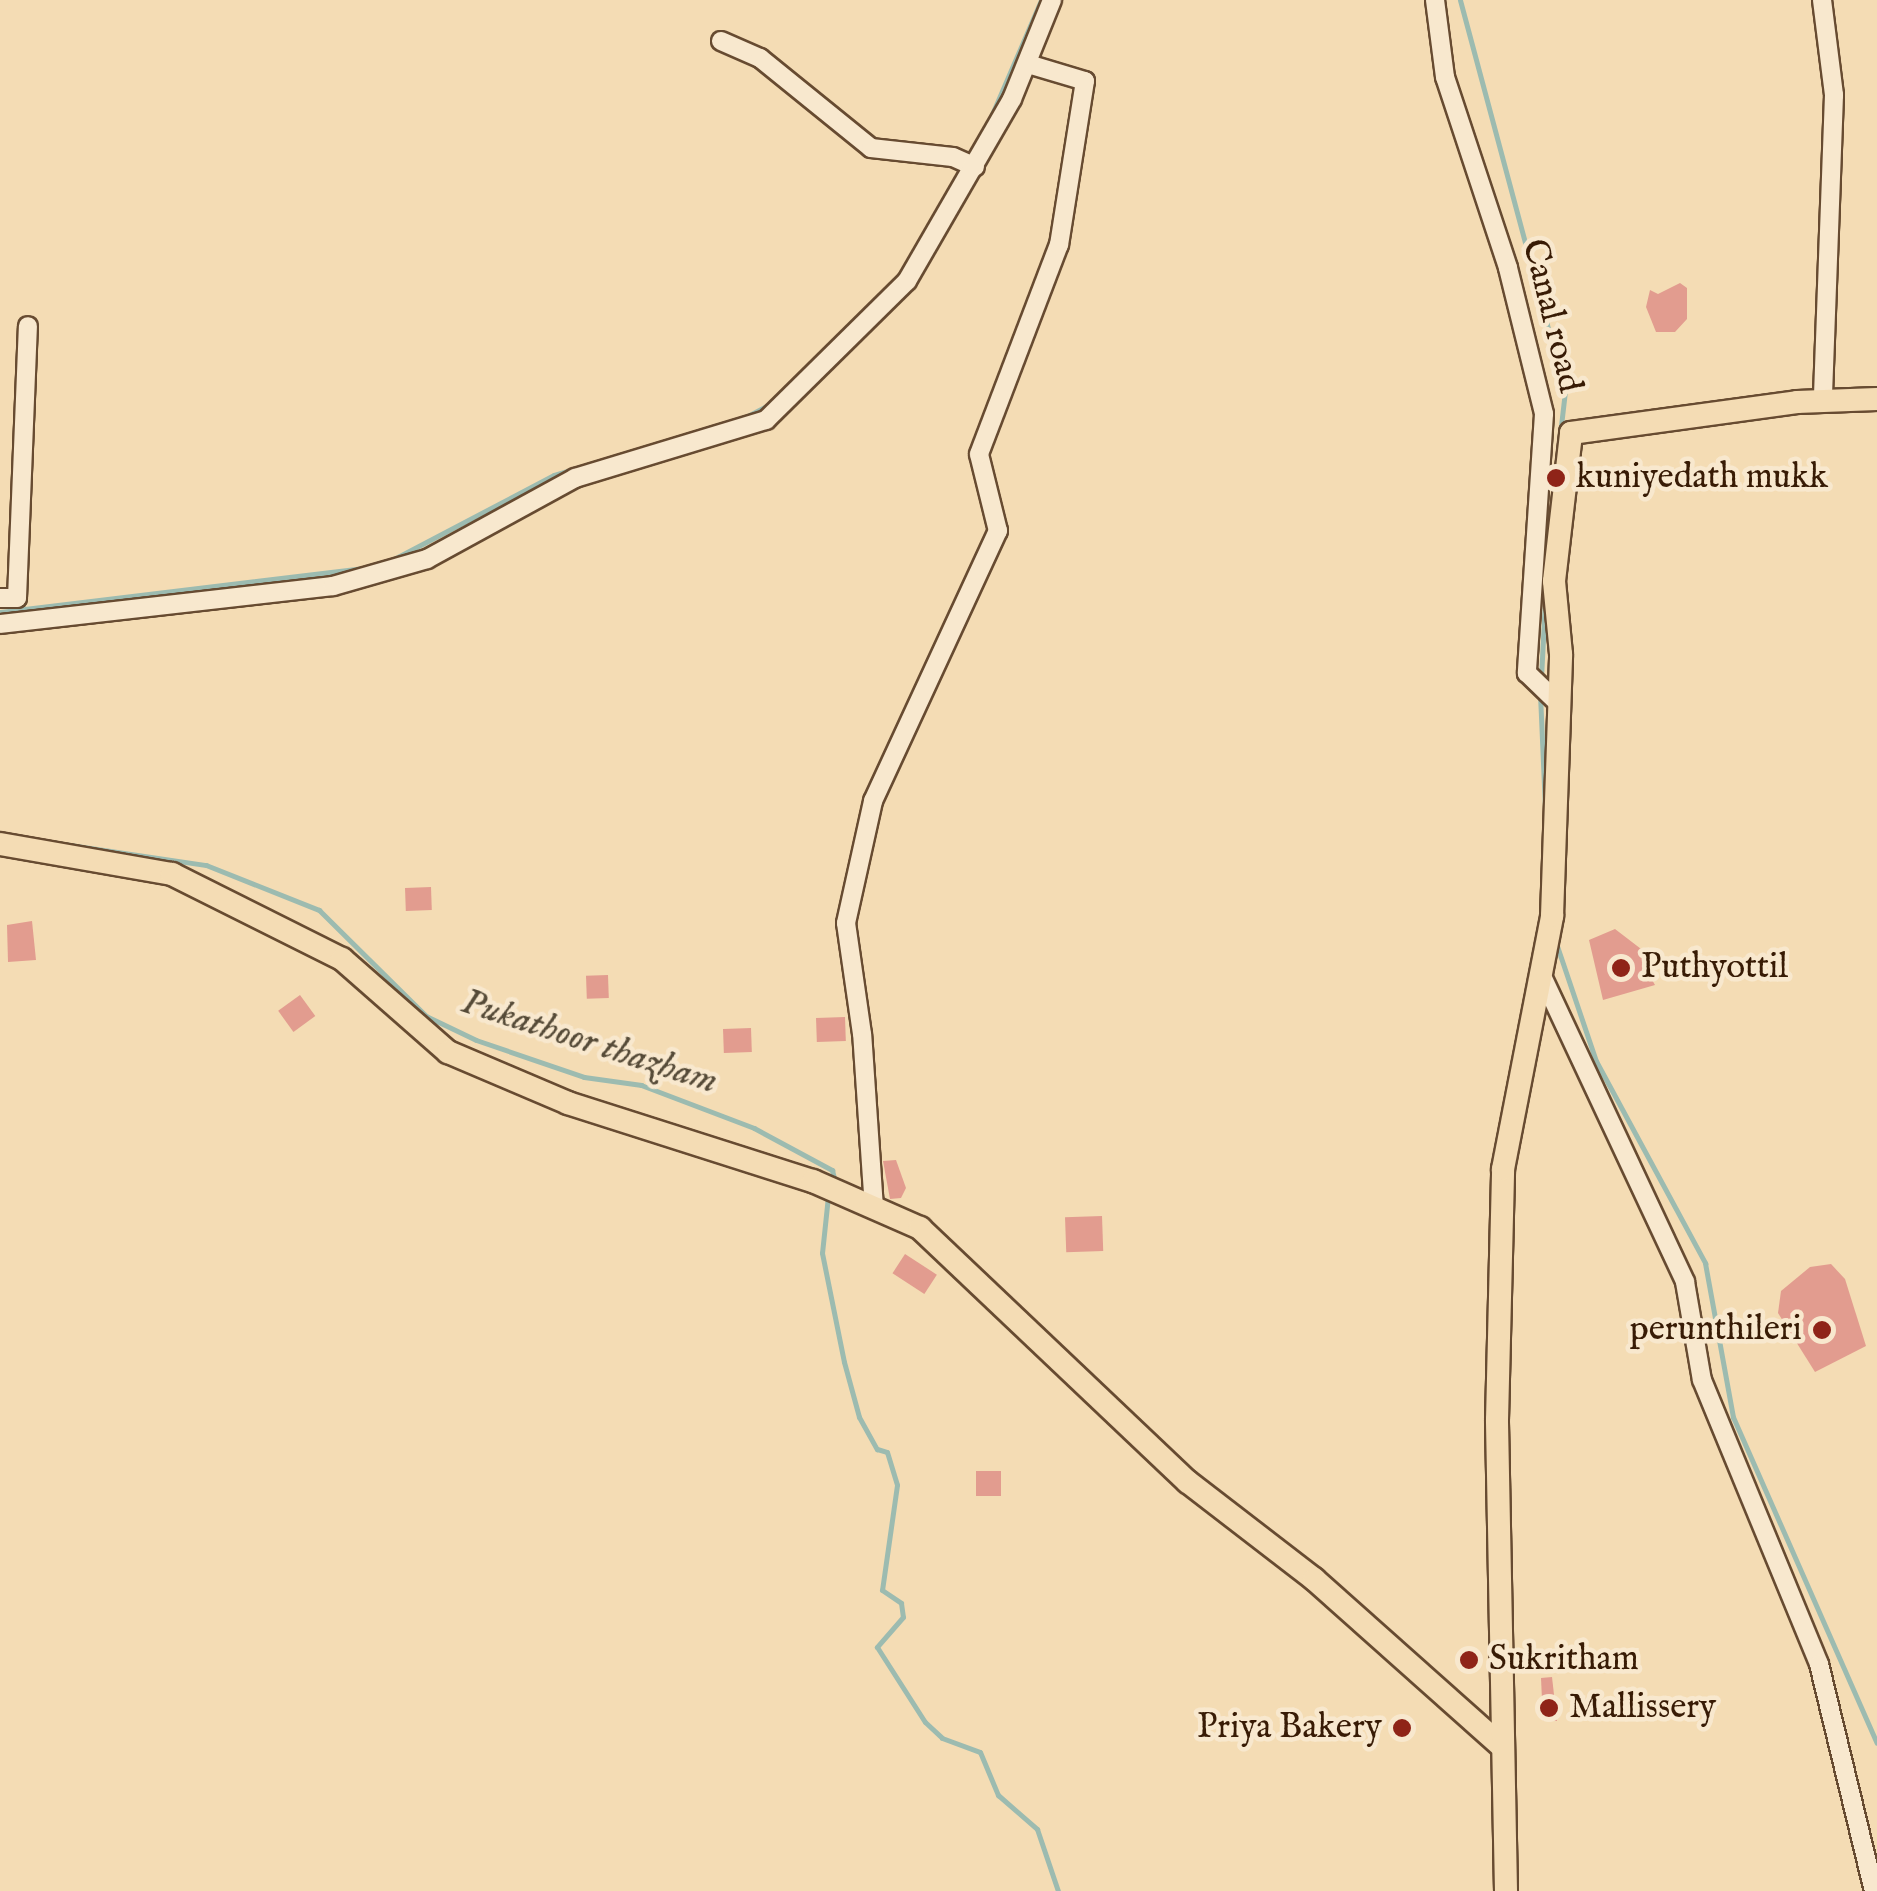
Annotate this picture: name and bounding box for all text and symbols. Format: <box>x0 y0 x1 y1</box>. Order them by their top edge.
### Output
street label: Canal road <box>1512 235 1590 397</box>
place label: kuniyedath mukk <box>1576 457 1828 499</box>
marker: kuniyedath mukk <box>1545 467 1567 489</box>
place label: Puthyottil <box>1641 947 1788 989</box>
marker: Puthyottil <box>1610 957 1632 979</box>
water label: Pukathoor thazham <box>455 980 723 1106</box>
place label: perunthileri <box>1630 1309 1802 1351</box>
marker: perunthileri <box>1811 1319 1833 1341</box>
place label: Sukritham <box>1489 1639 1639 1681</box>
marker: Sukritham <box>1458 1649 1480 1671</box>
place label: Mallissery <box>1569 1687 1716 1729</box>
marker: Mallissery <box>1538 1697 1560 1719</box>
place label: Priya Bakery <box>1197 1707 1382 1749</box>
marker: Priya Bakery <box>1391 1717 1413 1739</box>

